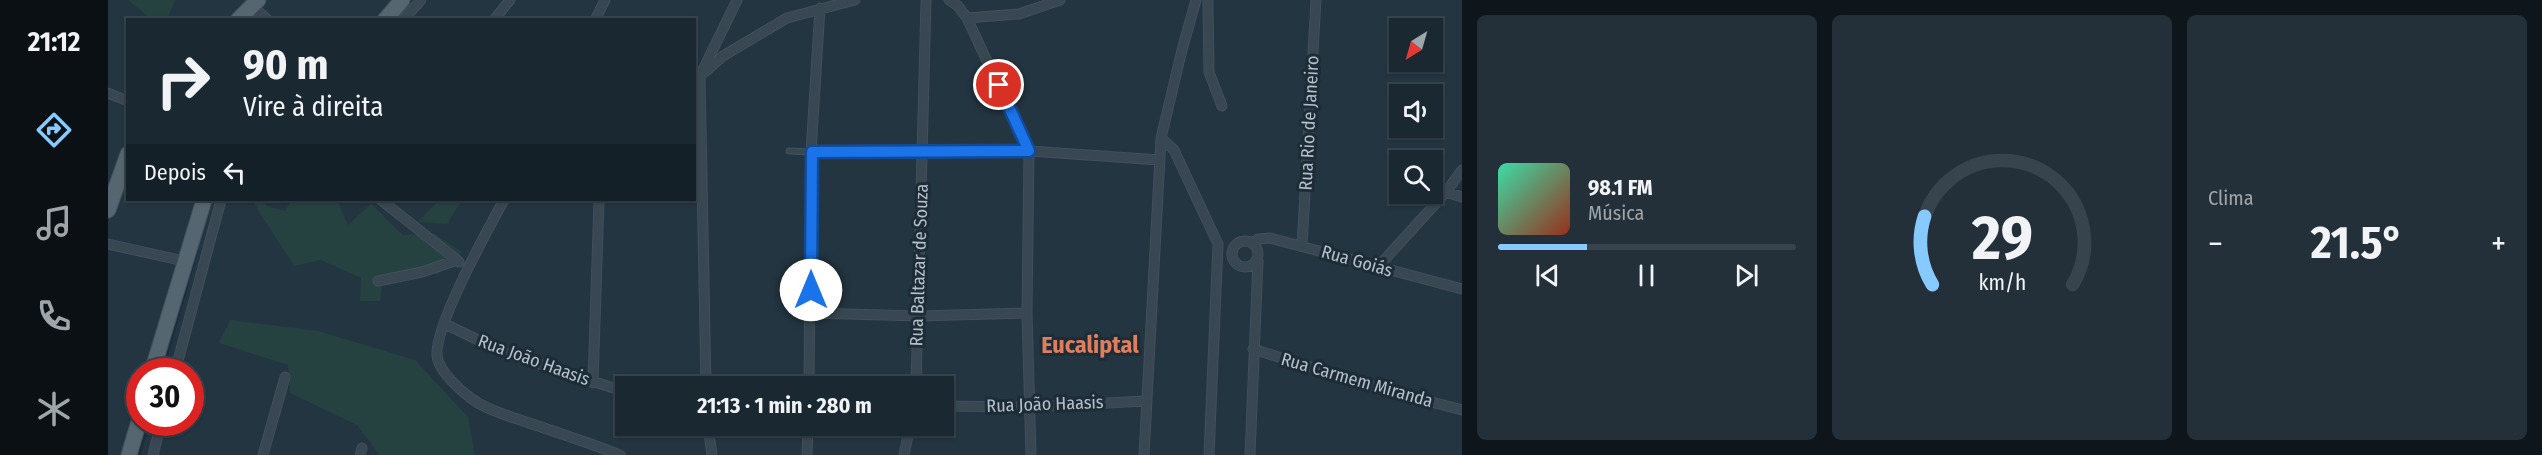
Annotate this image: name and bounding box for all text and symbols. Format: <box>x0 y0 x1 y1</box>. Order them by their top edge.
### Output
north arrow <box>1389 18 1443 72</box>
map controls <box>1389 18 1443 204</box>
text: 21:12 <box>28 26 80 58</box>
text: 90 m <box>243 40 328 90</box>
icon: right <box>144 42 222 120</box>
street label: Rua Rio de Janeiro <box>1294 55 1324 191</box>
pin <box>973 59 1024 110</box>
icon: arrive <box>982 68 1015 101</box>
button: sound <box>1389 84 1443 138</box>
text: Vire à direita <box>243 91 383 123</box>
icon: directions <box>33 109 75 151</box>
button: search <box>1389 150 1443 204</box>
icon: left <box>218 156 251 189</box>
text: Depois <box>144 159 206 186</box>
text: 98.1 FM <box>1588 174 1653 201</box>
street label: Rua Baltazar de Souza <box>905 183 933 347</box>
text: Clima <box>2208 186 2253 210</box>
text: Música <box>1588 201 1644 225</box>
text: 29 <box>1971 201 2032 276</box>
icon: music <box>33 202 75 244</box>
text: 21.5° <box>2311 216 2403 270</box>
text: − <box>2208 224 2223 264</box>
text: + <box>2491 224 2506 264</box>
street label: Rua Goiás <box>1319 240 1395 282</box>
position arrow <box>779 258 843 322</box>
icon: previous <box>1531 259 1564 292</box>
icon: pause <box>1630 259 1663 292</box>
icon: next <box>1730 259 1763 292</box>
text: km/h <box>1978 270 2026 296</box>
icon: phone <box>33 295 75 337</box>
street label: Rua João Haasis <box>475 330 593 390</box>
district label: Eucaliptal <box>1041 331 1139 359</box>
street label: Rua Carmem Miranda <box>1279 348 1436 412</box>
speed limit sign: 30 <box>126 358 204 436</box>
icon: climate <box>33 388 75 430</box>
street label: Rua João Haasis <box>986 391 1104 417</box>
text: 21:13 · 1 min · 280 m <box>697 392 872 419</box>

